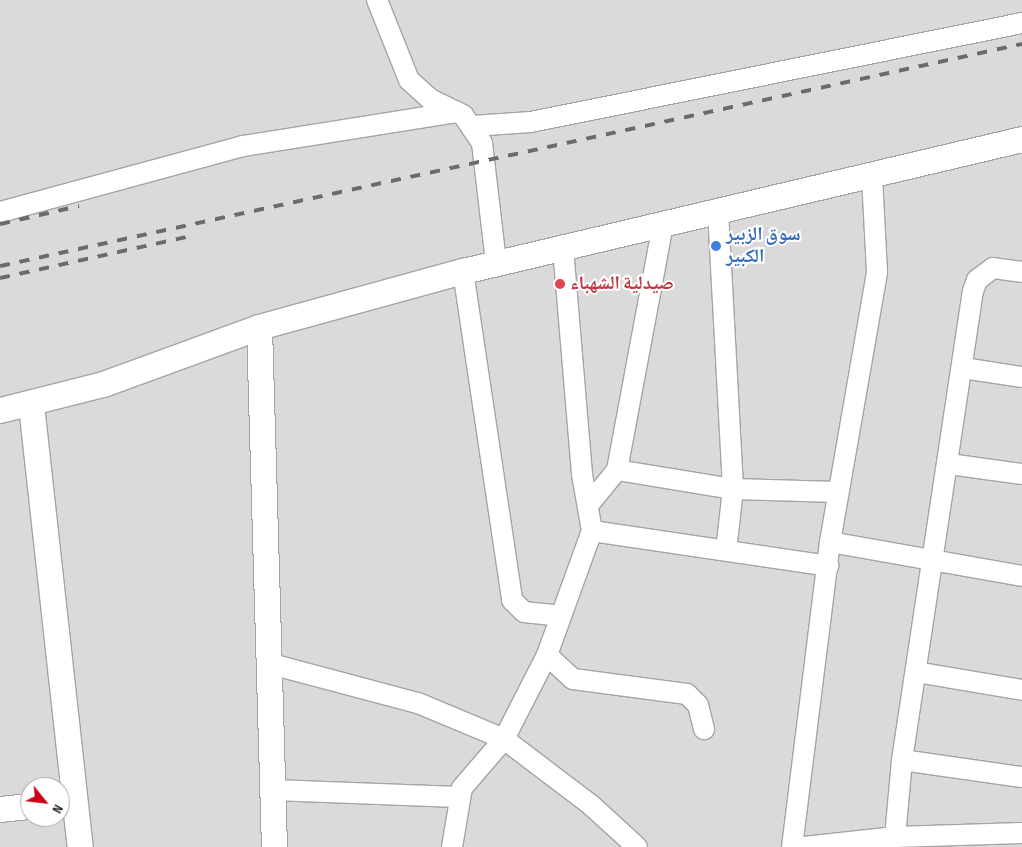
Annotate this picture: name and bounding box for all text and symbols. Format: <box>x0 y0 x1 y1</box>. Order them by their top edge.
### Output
place label: سوق الزبير الكبير <box>726 224 801 268</box>
marker: سوق الزبير الكبير <box>710 240 722 252</box>
place label: صيدلية الشهباء <box>570 273 674 295</box>
marker: صيدلية الشهباء <box>554 278 566 290</box>
north arrow <box>20 777 70 827</box>
text: N <box>48 802 67 816</box>

